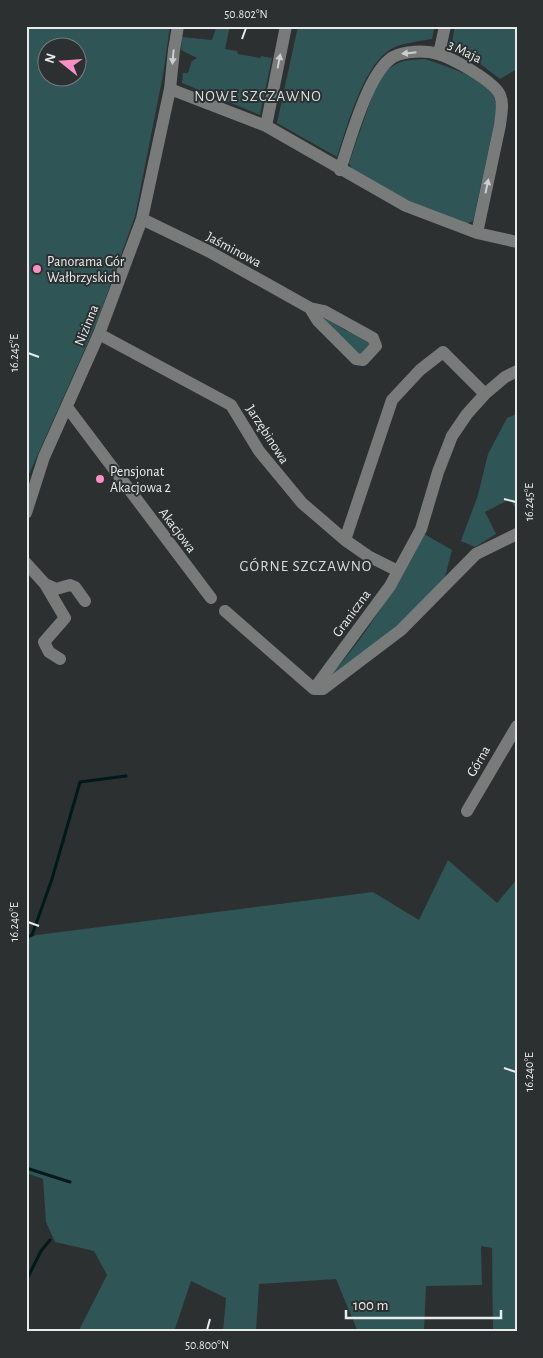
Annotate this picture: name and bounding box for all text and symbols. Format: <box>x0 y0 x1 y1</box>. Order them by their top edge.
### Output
text: 50.802°N <box>224 8 268 20</box>
north arrow <box>38 38 88 88</box>
street label: 3 Maja <box>445 38 484 66</box>
one-way arrow <box>401 49 417 57</box>
one-way arrow <box>169 50 177 66</box>
text: N <box>42 52 59 65</box>
one-way arrow <box>276 53 284 69</box>
district label: NOWE SZCZAWNO <box>194 89 322 104</box>
one-way arrow <box>483 178 491 193</box>
street label: Jaśminowa <box>204 230 264 270</box>
place label: Panorama Gór Wałbrzyskich <box>47 255 125 285</box>
marker: Panorama Gór Wałbrzyskich <box>31 263 43 275</box>
street label: Nizinna <box>72 302 102 348</box>
text: 16.245°E <box>8 334 20 372</box>
street label: Jarzębinowa <box>243 403 292 467</box>
place label: Pensjonat Akacjowa 2 <box>110 465 171 495</box>
marker: Pensjonat Akacjowa 2 <box>94 473 106 485</box>
text: 16.245°E <box>523 483 535 521</box>
street label: Akacjowa <box>156 506 199 556</box>
district label: GÓRNE SZCZAWNO <box>240 557 372 574</box>
street label: Graniczna <box>330 587 374 640</box>
street label: Górna <box>465 743 493 779</box>
text: 16.240°E <box>8 902 20 942</box>
text: 16.240°E <box>523 1052 535 1092</box>
scale bar <box>346 1288 500 1320</box>
text: 100 m <box>353 1298 388 1313</box>
text: 50.800°N <box>185 1339 229 1351</box>

